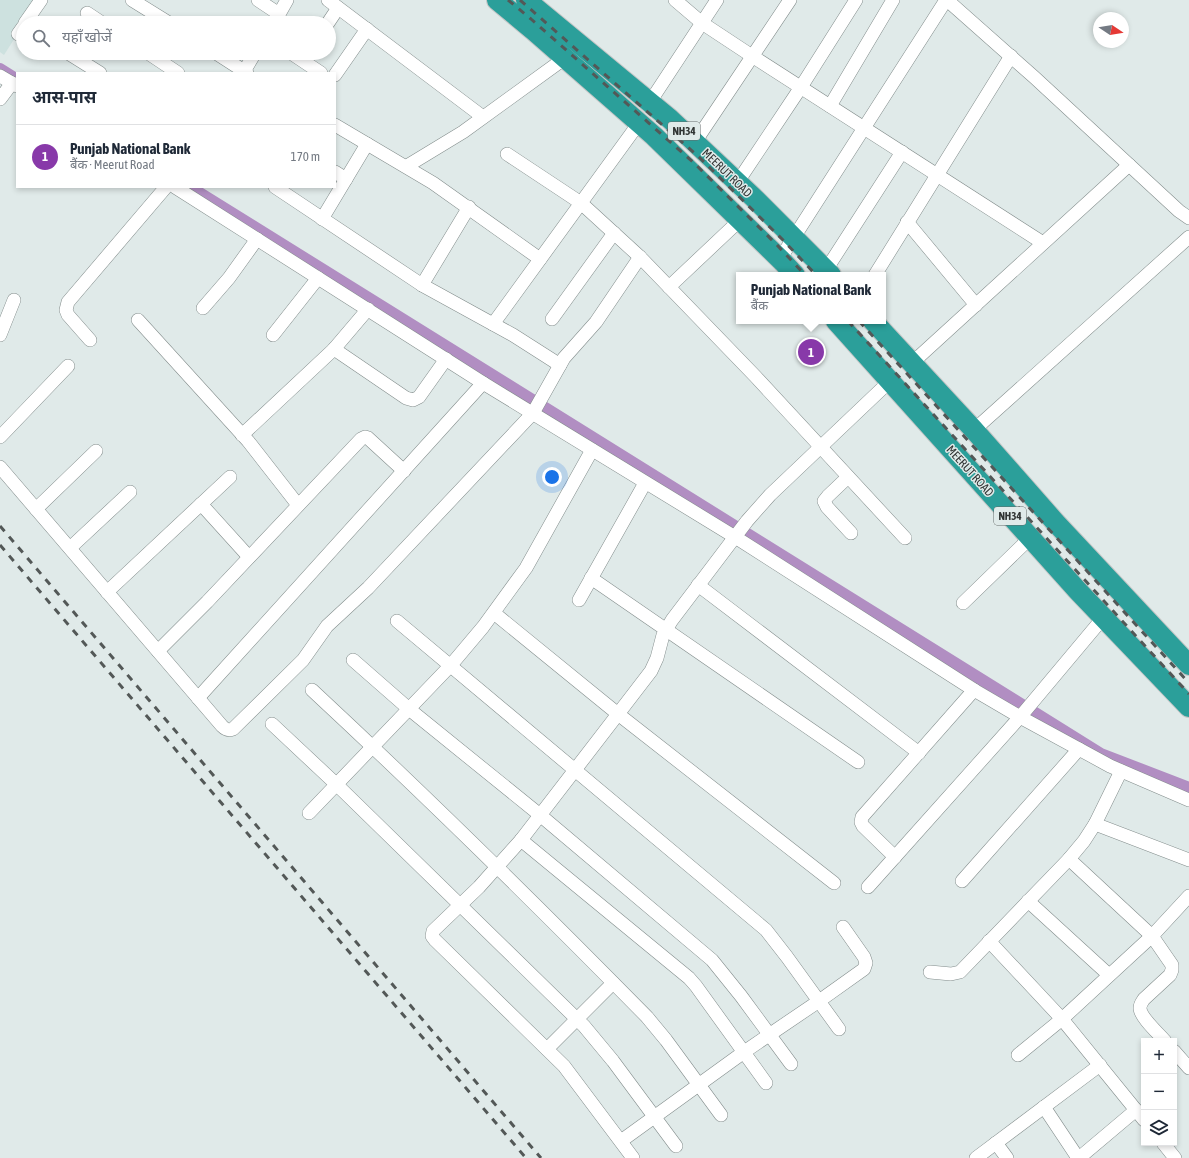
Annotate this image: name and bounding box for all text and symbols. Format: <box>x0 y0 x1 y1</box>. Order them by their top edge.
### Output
north arrow <box>1093 12 1129 48</box>
search box <box>16 16 336 60</box>
icon: search <box>30 27 52 49</box>
text: यहाँ खोजें <box>62 28 112 45</box>
text: आस-पास <box>32 87 96 107</box>
road number: NH34 <box>668 122 700 140</box>
text: Punjab National Bank <box>70 140 190 157</box>
street label: MEERUT ROAD <box>699 146 755 200</box>
text: 1 <box>42 149 48 164</box>
text: 170 m <box>291 149 320 164</box>
text: बैंक · Meerut Road <box>70 157 155 172</box>
popup <box>736 272 886 324</box>
text: Punjab National Bank <box>751 281 871 298</box>
text: बैंक <box>751 298 768 313</box>
pin: 1 <box>798 337 824 367</box>
street label: MEERUT ROAD <box>943 443 997 500</box>
your location <box>542 467 562 487</box>
road number: NH34 <box>994 507 1026 525</box>
map controls <box>1141 1038 1177 1146</box>
button: + <box>1141 1038 1177 1074</box>
button: − <box>1141 1074 1177 1110</box>
button: layers <box>1141 1110 1177 1146</box>

